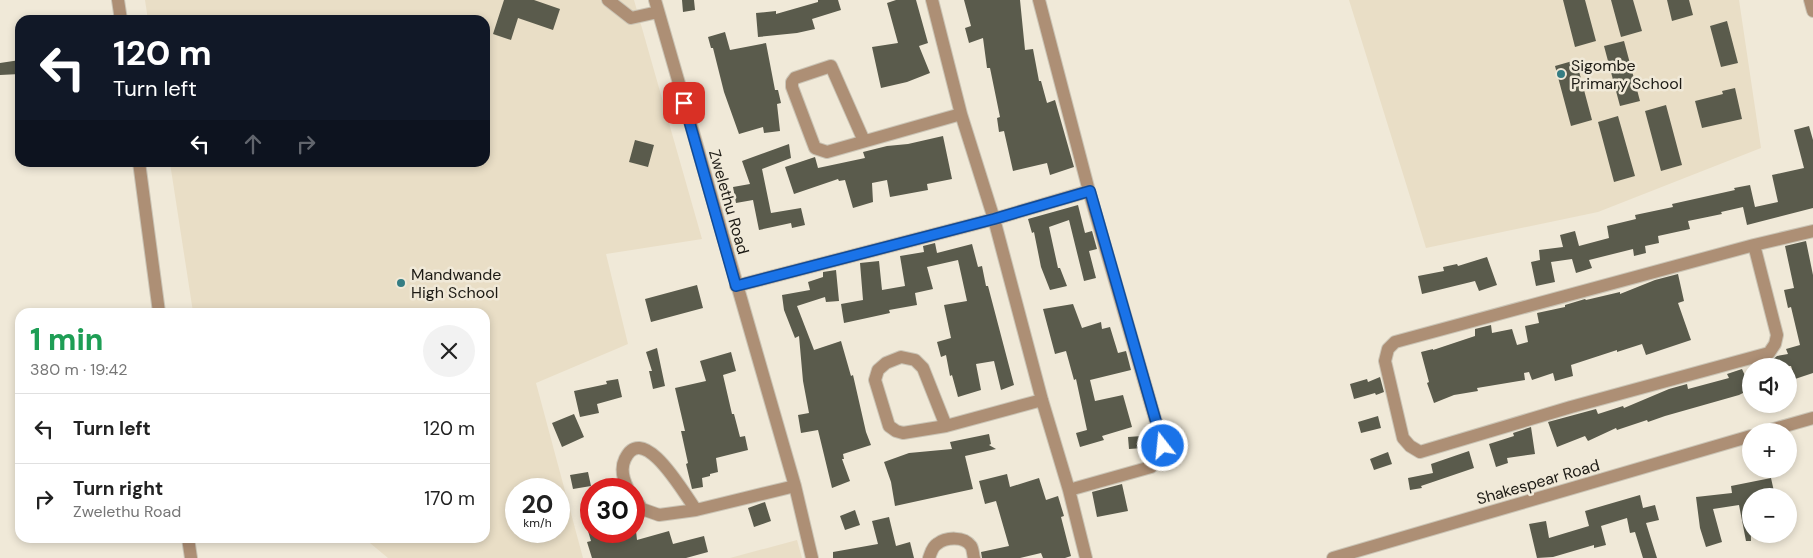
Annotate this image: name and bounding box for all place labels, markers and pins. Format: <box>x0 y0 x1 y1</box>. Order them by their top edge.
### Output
place label: Sigombe Primary School <box>1571 55 1682 94</box>
marker: Sigombe Primary School <box>1555 68 1567 80</box>
pin <box>663 82 705 124</box>
place label: Mandwande High School <box>411 264 501 303</box>
marker: Mandwande High School <box>395 277 407 289</box>

